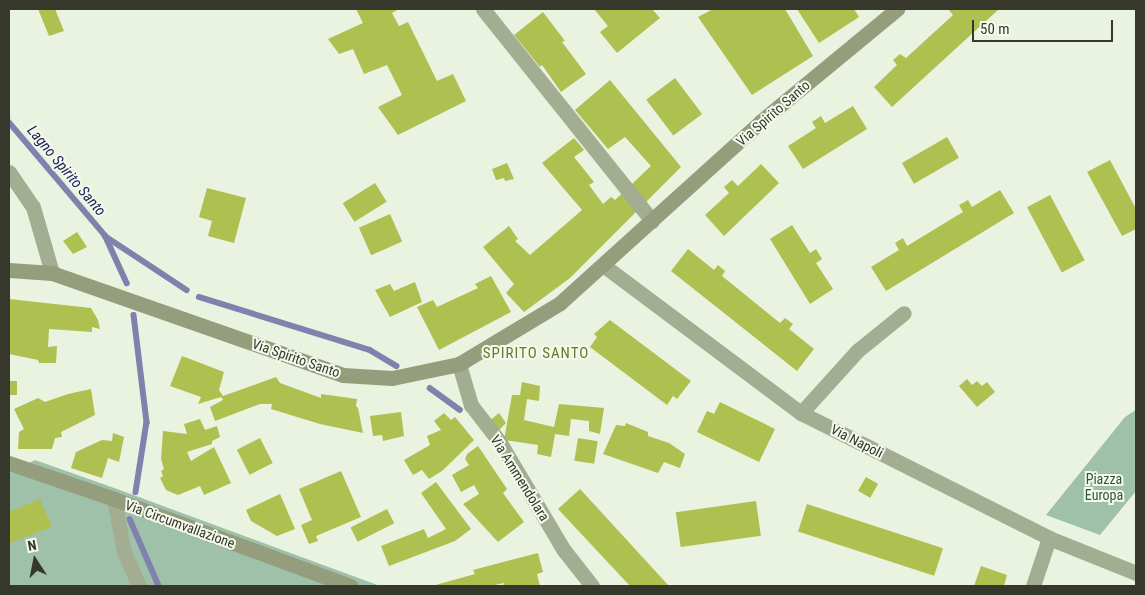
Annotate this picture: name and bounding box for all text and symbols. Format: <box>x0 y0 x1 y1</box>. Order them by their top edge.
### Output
scale bar <box>975 10 1116 42</box>
text: 50 m <box>980 20 1010 38</box>
street label: Via Spirito Santo <box>733 77 813 149</box>
water label: Lagno Spirito Santo <box>23 122 109 220</box>
street label: Via Spirito Santo <box>250 335 342 381</box>
district label: SPIRITO SANTO <box>481 345 591 363</box>
street label: Via Napoli <box>828 421 886 461</box>
street label: Via Ammendolara <box>487 432 553 524</box>
park label: Piazza Europa <box>1085 471 1123 504</box>
street label: Via Circumvallazione <box>123 496 237 552</box>
north arrow <box>10 535 60 585</box>
text: N <box>26 537 38 554</box>

